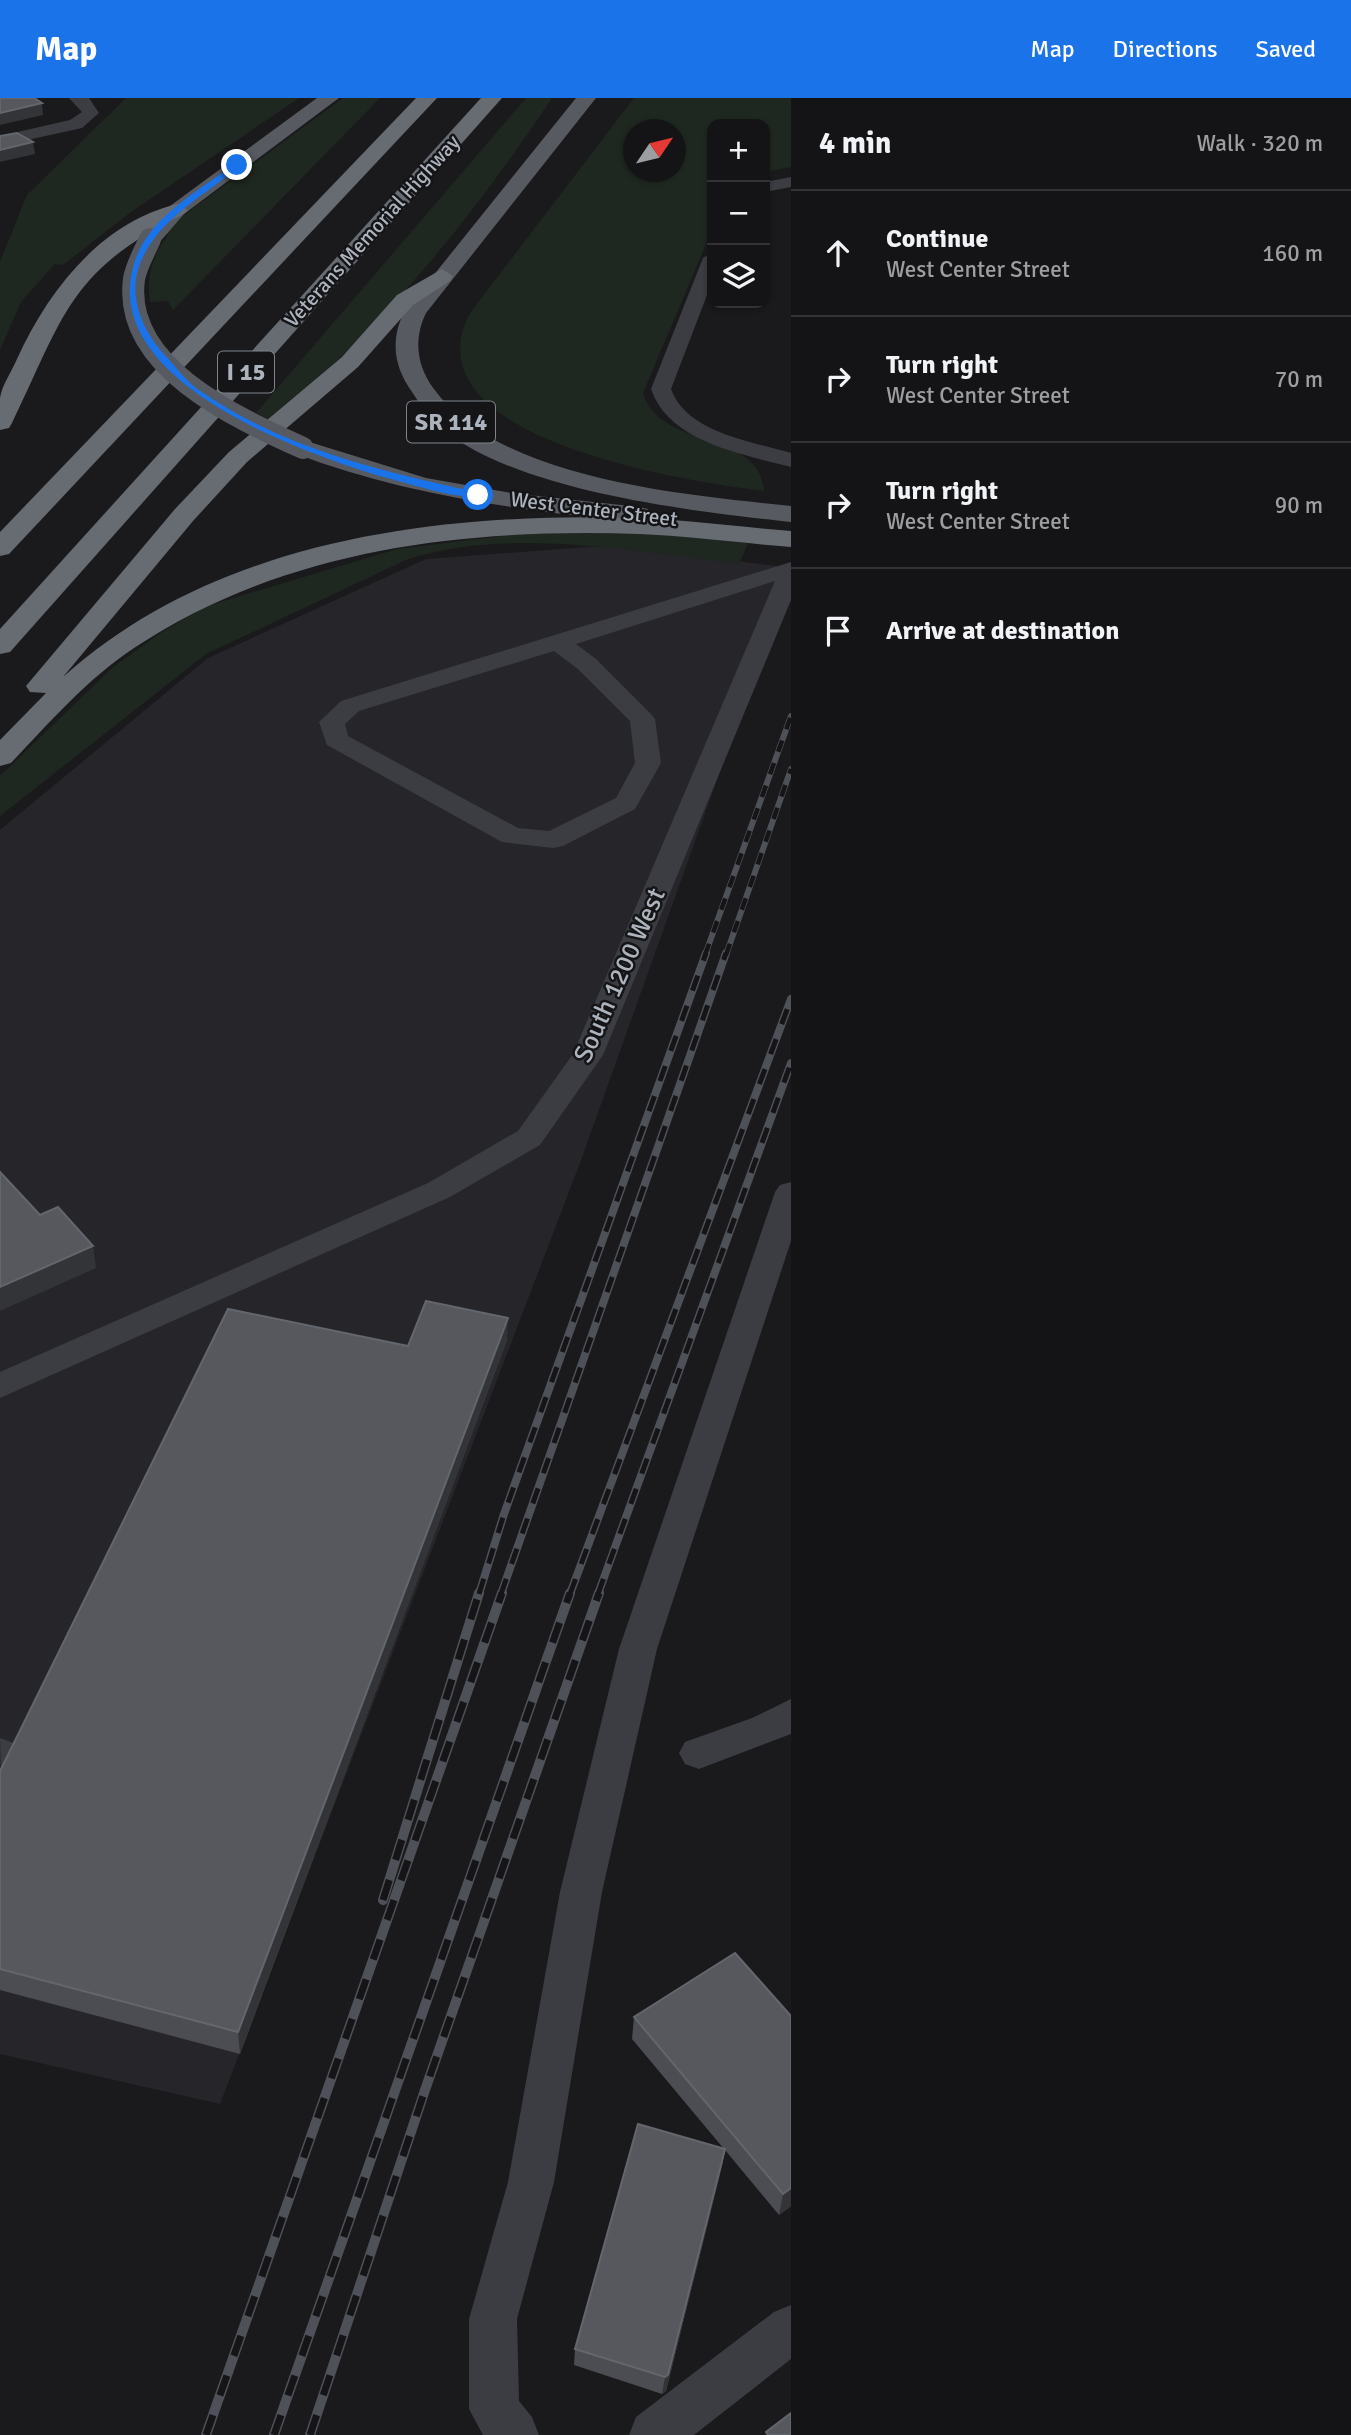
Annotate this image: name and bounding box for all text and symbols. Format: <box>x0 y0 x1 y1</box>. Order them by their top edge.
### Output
text: Map <box>35 29 97 70</box>
text: Map <box>1030 34 1075 64</box>
text: Directions <box>1113 34 1218 64</box>
text: Saved <box>1256 34 1316 64</box>
north arrow <box>623 119 686 182</box>
map controls <box>707 119 770 308</box>
button: + <box>707 119 770 182</box>
text: 4 min <box>819 125 891 162</box>
street label: Veterans Memorial Highway <box>279 129 465 333</box>
text: Walk · 320 m <box>1197 129 1323 158</box>
route end <box>221 149 252 180</box>
button: − <box>707 182 770 245</box>
text: Continue <box>886 223 988 255</box>
icon: ahead <box>819 234 857 272</box>
text: 160 m <box>1262 239 1323 268</box>
button: layers <box>707 245 770 308</box>
text: West Center Street <box>886 255 1070 284</box>
text: Turn right <box>886 349 998 381</box>
road number: I 15 <box>218 352 274 393</box>
icon: right <box>819 360 857 398</box>
text: 70 m <box>1275 365 1323 394</box>
text: West Center Street <box>886 381 1070 410</box>
road number: SR 114 <box>407 402 495 442</box>
text: Turn right <box>886 475 998 507</box>
route start <box>462 479 493 510</box>
street label: West Center Street <box>509 486 679 532</box>
icon: right <box>819 486 857 524</box>
text: 90 m <box>1275 491 1323 520</box>
text: West Center Street <box>886 507 1070 536</box>
icon: arrive <box>819 612 857 650</box>
text: Arrive at destination <box>886 615 1119 647</box>
street label: South 1200 West <box>567 883 673 1068</box>

